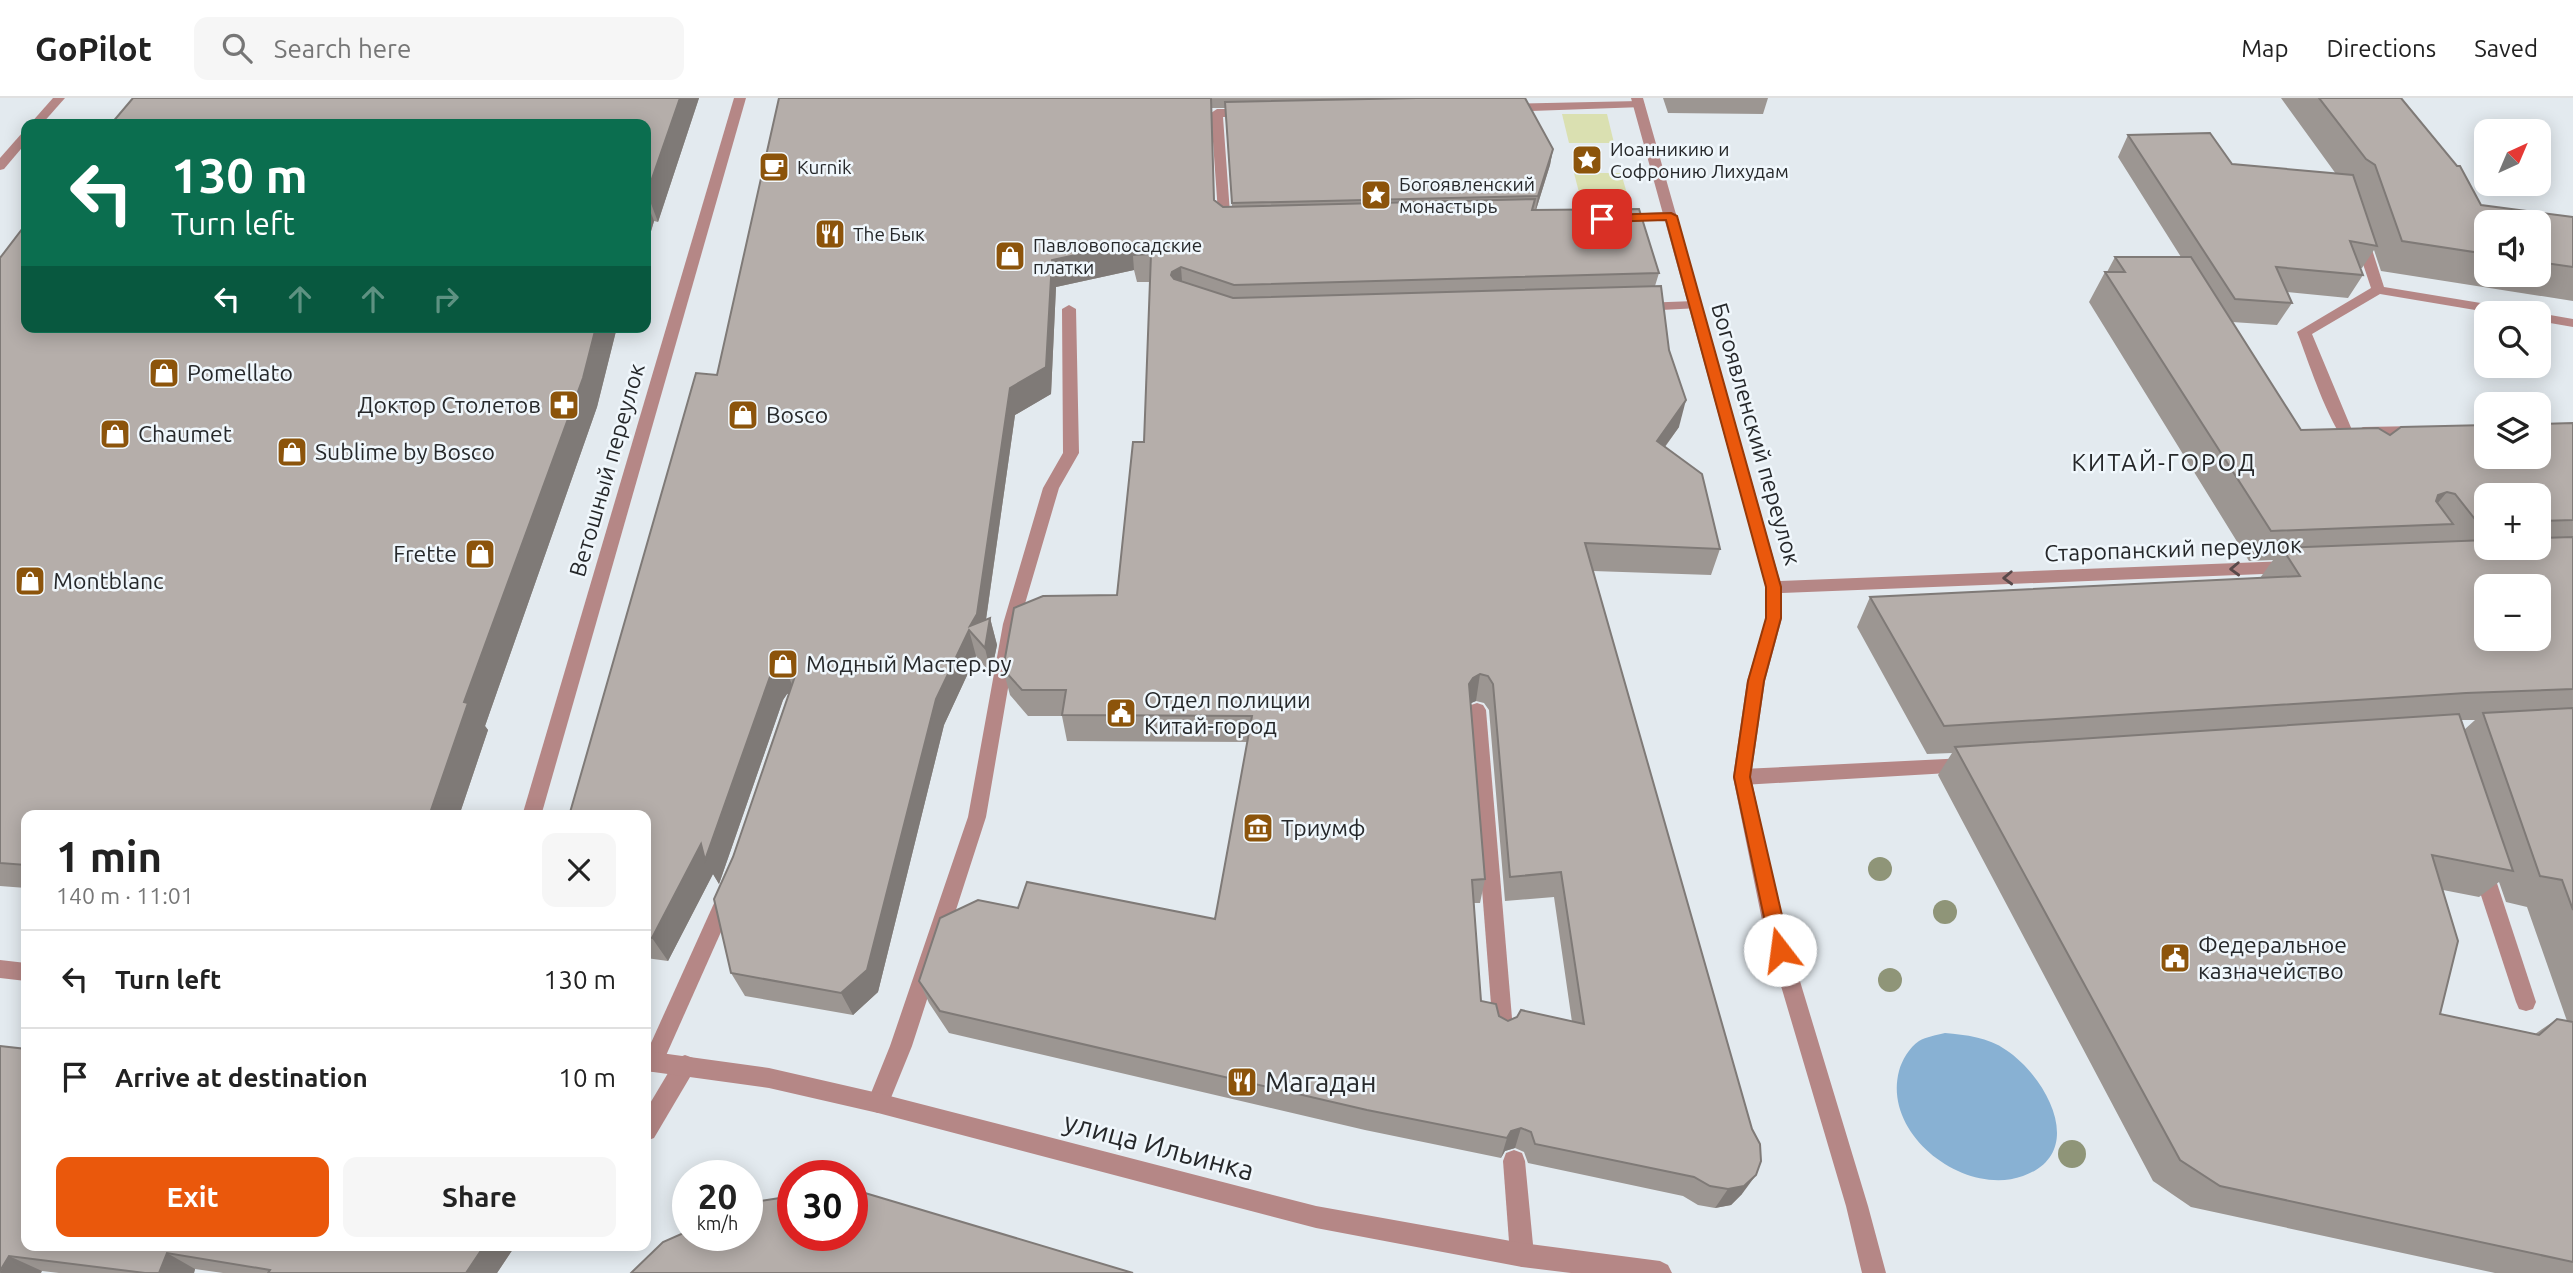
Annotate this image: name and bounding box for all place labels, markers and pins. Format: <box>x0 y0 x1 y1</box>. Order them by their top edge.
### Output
place label: Иоанникию и Софронию Лихудам <box>1610 138 1789 182</box>
place icon: Иоанникию и Софронию Лихудам <box>1570 143 1604 177</box>
cafe icon: Kurnik <box>757 150 791 184</box>
place label: Kurnik <box>797 156 852 178</box>
place label: Богоявленский монастырь <box>1399 173 1535 217</box>
place icon: Богоявленский монастырь <box>1359 178 1393 212</box>
pin <box>1572 189 1632 249</box>
restaurant icon: The Бык <box>813 217 847 251</box>
place label: The Бык <box>853 223 925 245</box>
place label: Павловопосадские платки <box>1033 234 1202 278</box>
shop icon: Павловопосадские платки <box>993 239 1027 273</box>
shop icon: Pomellato <box>147 356 181 390</box>
place label: Pomellato <box>187 360 293 385</box>
pharmacy icon: Доктор Столетов <box>547 388 581 422</box>
place label: Доктор Столетов <box>357 392 541 417</box>
shop icon: Bosco <box>726 398 760 432</box>
place label: Bosco <box>766 402 828 427</box>
shop icon: Chaumet <box>98 417 132 451</box>
place label: Chaumet <box>138 421 232 446</box>
shop icon: Sublime by Bosco <box>275 435 309 469</box>
place label: Sublime by Bosco <box>315 439 495 464</box>
shop icon: Frette <box>463 537 497 571</box>
place label: Frette <box>393 541 457 566</box>
shop icon: Montblanc <box>13 564 47 598</box>
place label: Montblanc <box>53 568 164 593</box>
shop icon: Модный Мастер.ру <box>766 647 800 681</box>
place label: Модный Мастер.ру <box>806 651 1012 676</box>
place label: Отдел полиции Китай-город <box>1144 687 1311 738</box>
public building icon: Отдел полиции Китай-город <box>1104 696 1138 730</box>
museum icon: Триумф <box>1241 811 1275 845</box>
place label: Триумф <box>1281 815 1366 840</box>
place label: Федеральное казначейство <box>2198 932 2347 983</box>
public building icon: Федеральное казначейство <box>2158 941 2192 975</box>
restaurant icon: Магадан <box>1225 1065 1259 1099</box>
place label: Магадан <box>1265 1066 1377 1097</box>

